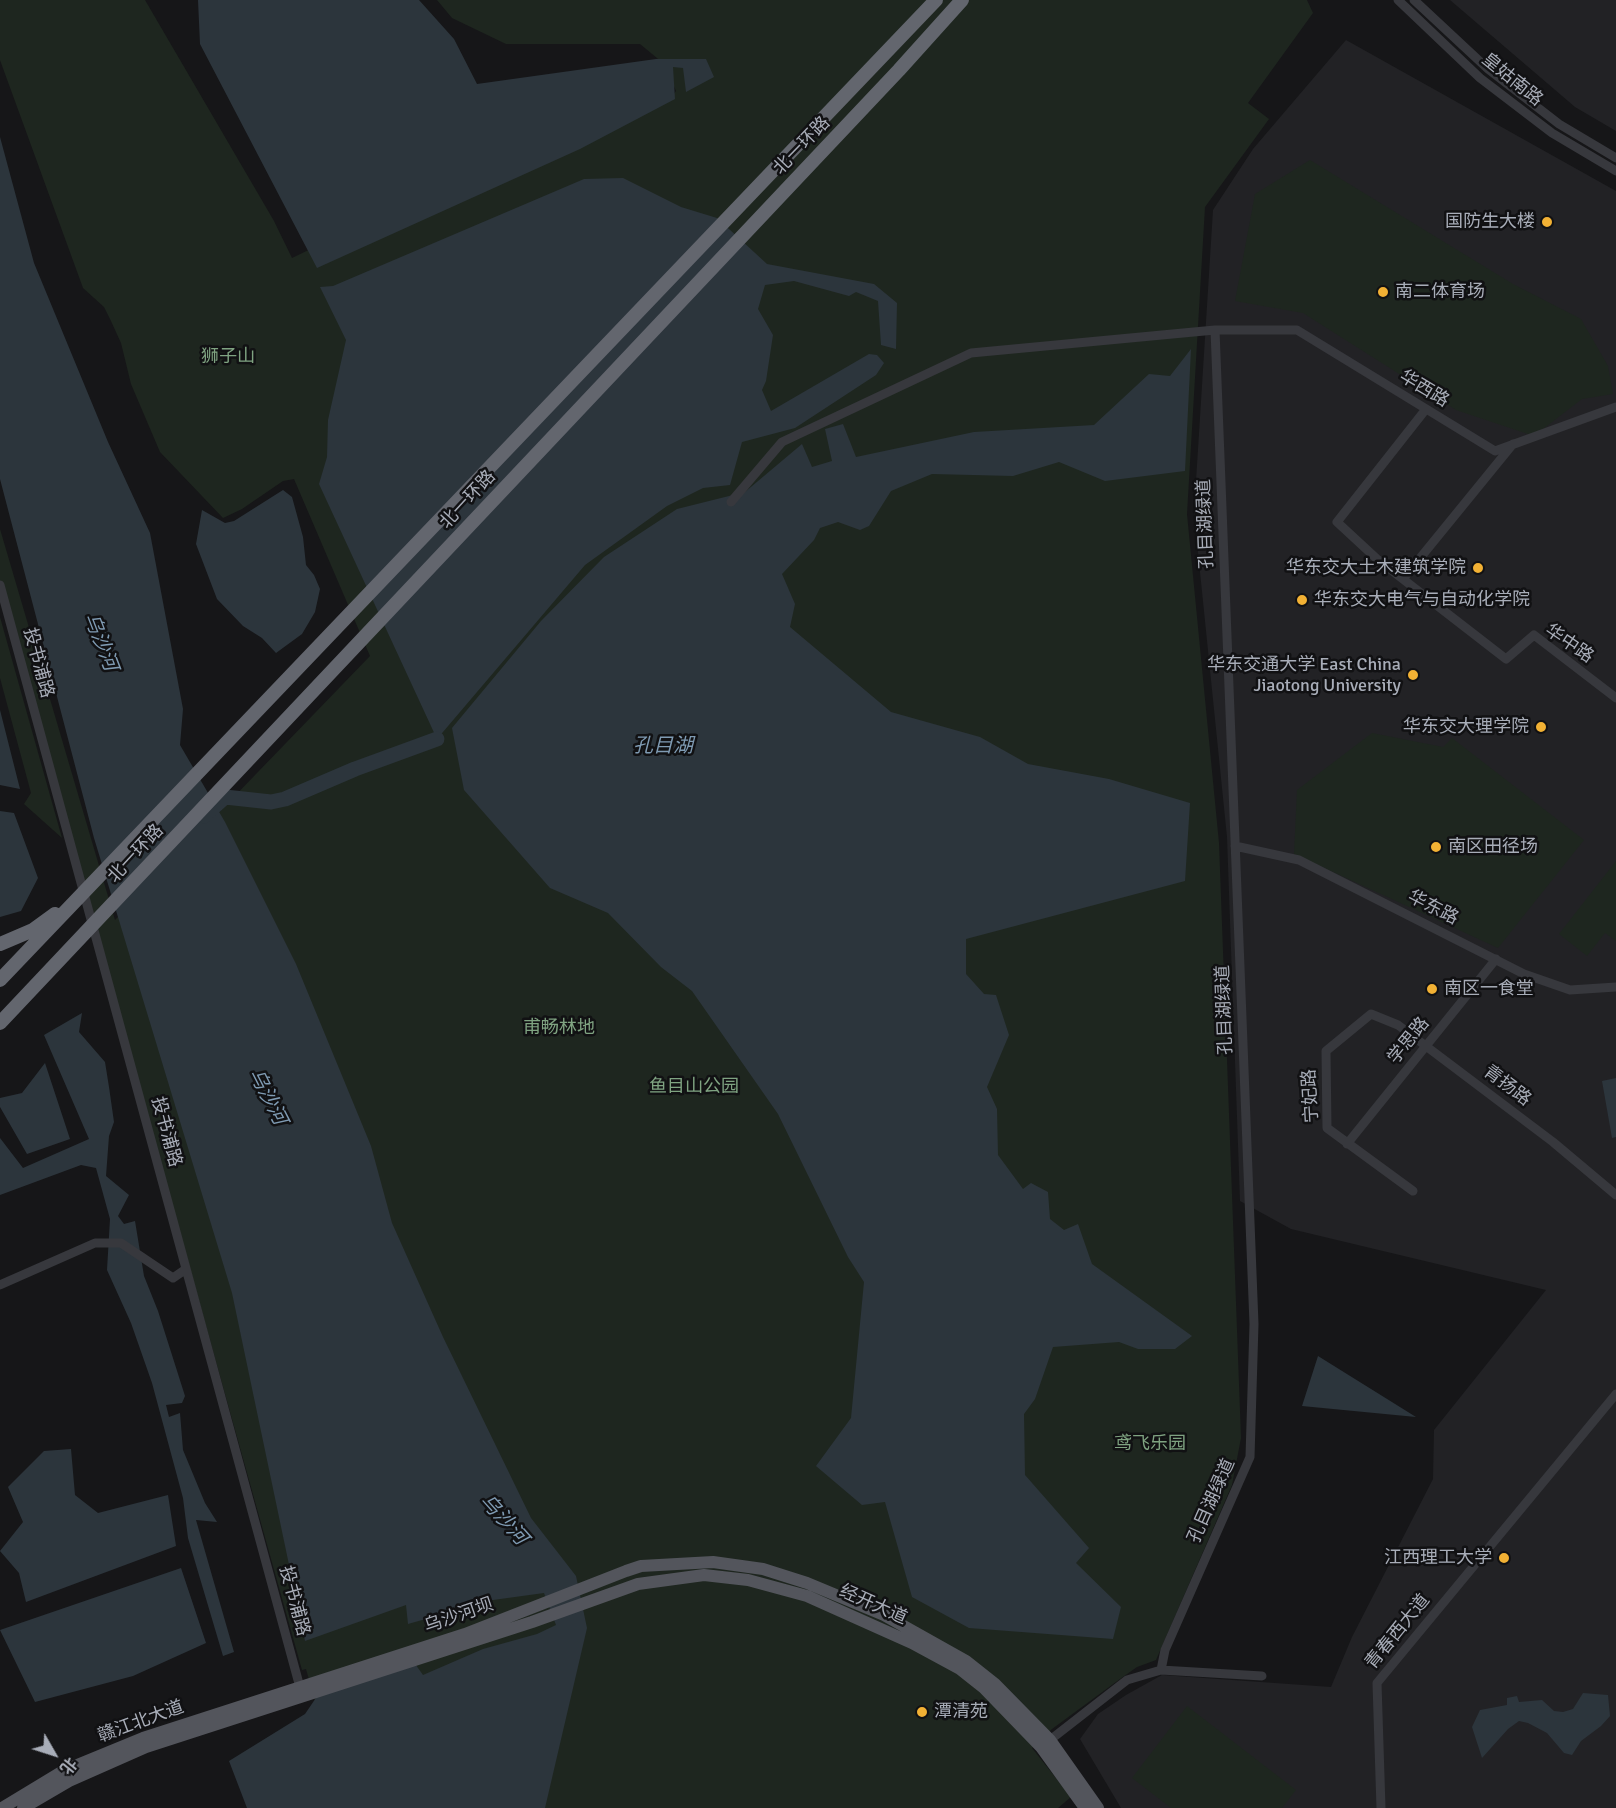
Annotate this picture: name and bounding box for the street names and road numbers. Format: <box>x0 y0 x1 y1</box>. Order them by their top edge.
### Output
street label: 皇姑南路 <box>1477 49 1547 111</box>
street label: 北一环路 <box>769 113 835 179</box>
street label: 华西路 <box>1395 366 1453 412</box>
street label: 北一环路 <box>436 466 500 534</box>
street label: 孔目湖绿道 <box>1194 479 1218 569</box>
street label: 华中路 <box>1541 620 1597 668</box>
street label: 投书浦路 <box>18 625 58 701</box>
street label: 北一环路 <box>104 820 168 888</box>
street label: 华东路 <box>1404 886 1462 930</box>
street label: 孔目湖绿道 <box>1213 965 1237 1055</box>
street label: 学思路 <box>1384 1013 1434 1069</box>
street label: 青扬路 <box>1479 1061 1535 1111</box>
street label: 宁妃路 <box>1299 1068 1323 1124</box>
street label: 投书浦路 <box>146 1094 186 1170</box>
street label: 孔目湖绿道 <box>1184 1455 1240 1547</box>
street label: 投书浦路 <box>274 1563 314 1639</box>
street label: 经开大道 <box>836 1580 910 1630</box>
street label: 青春西大道 <box>1361 1590 1435 1674</box>
street label: 乌沙河坝 <box>421 1594 497 1638</box>
street label: 赣江北大道 <box>95 1696 187 1748</box>

